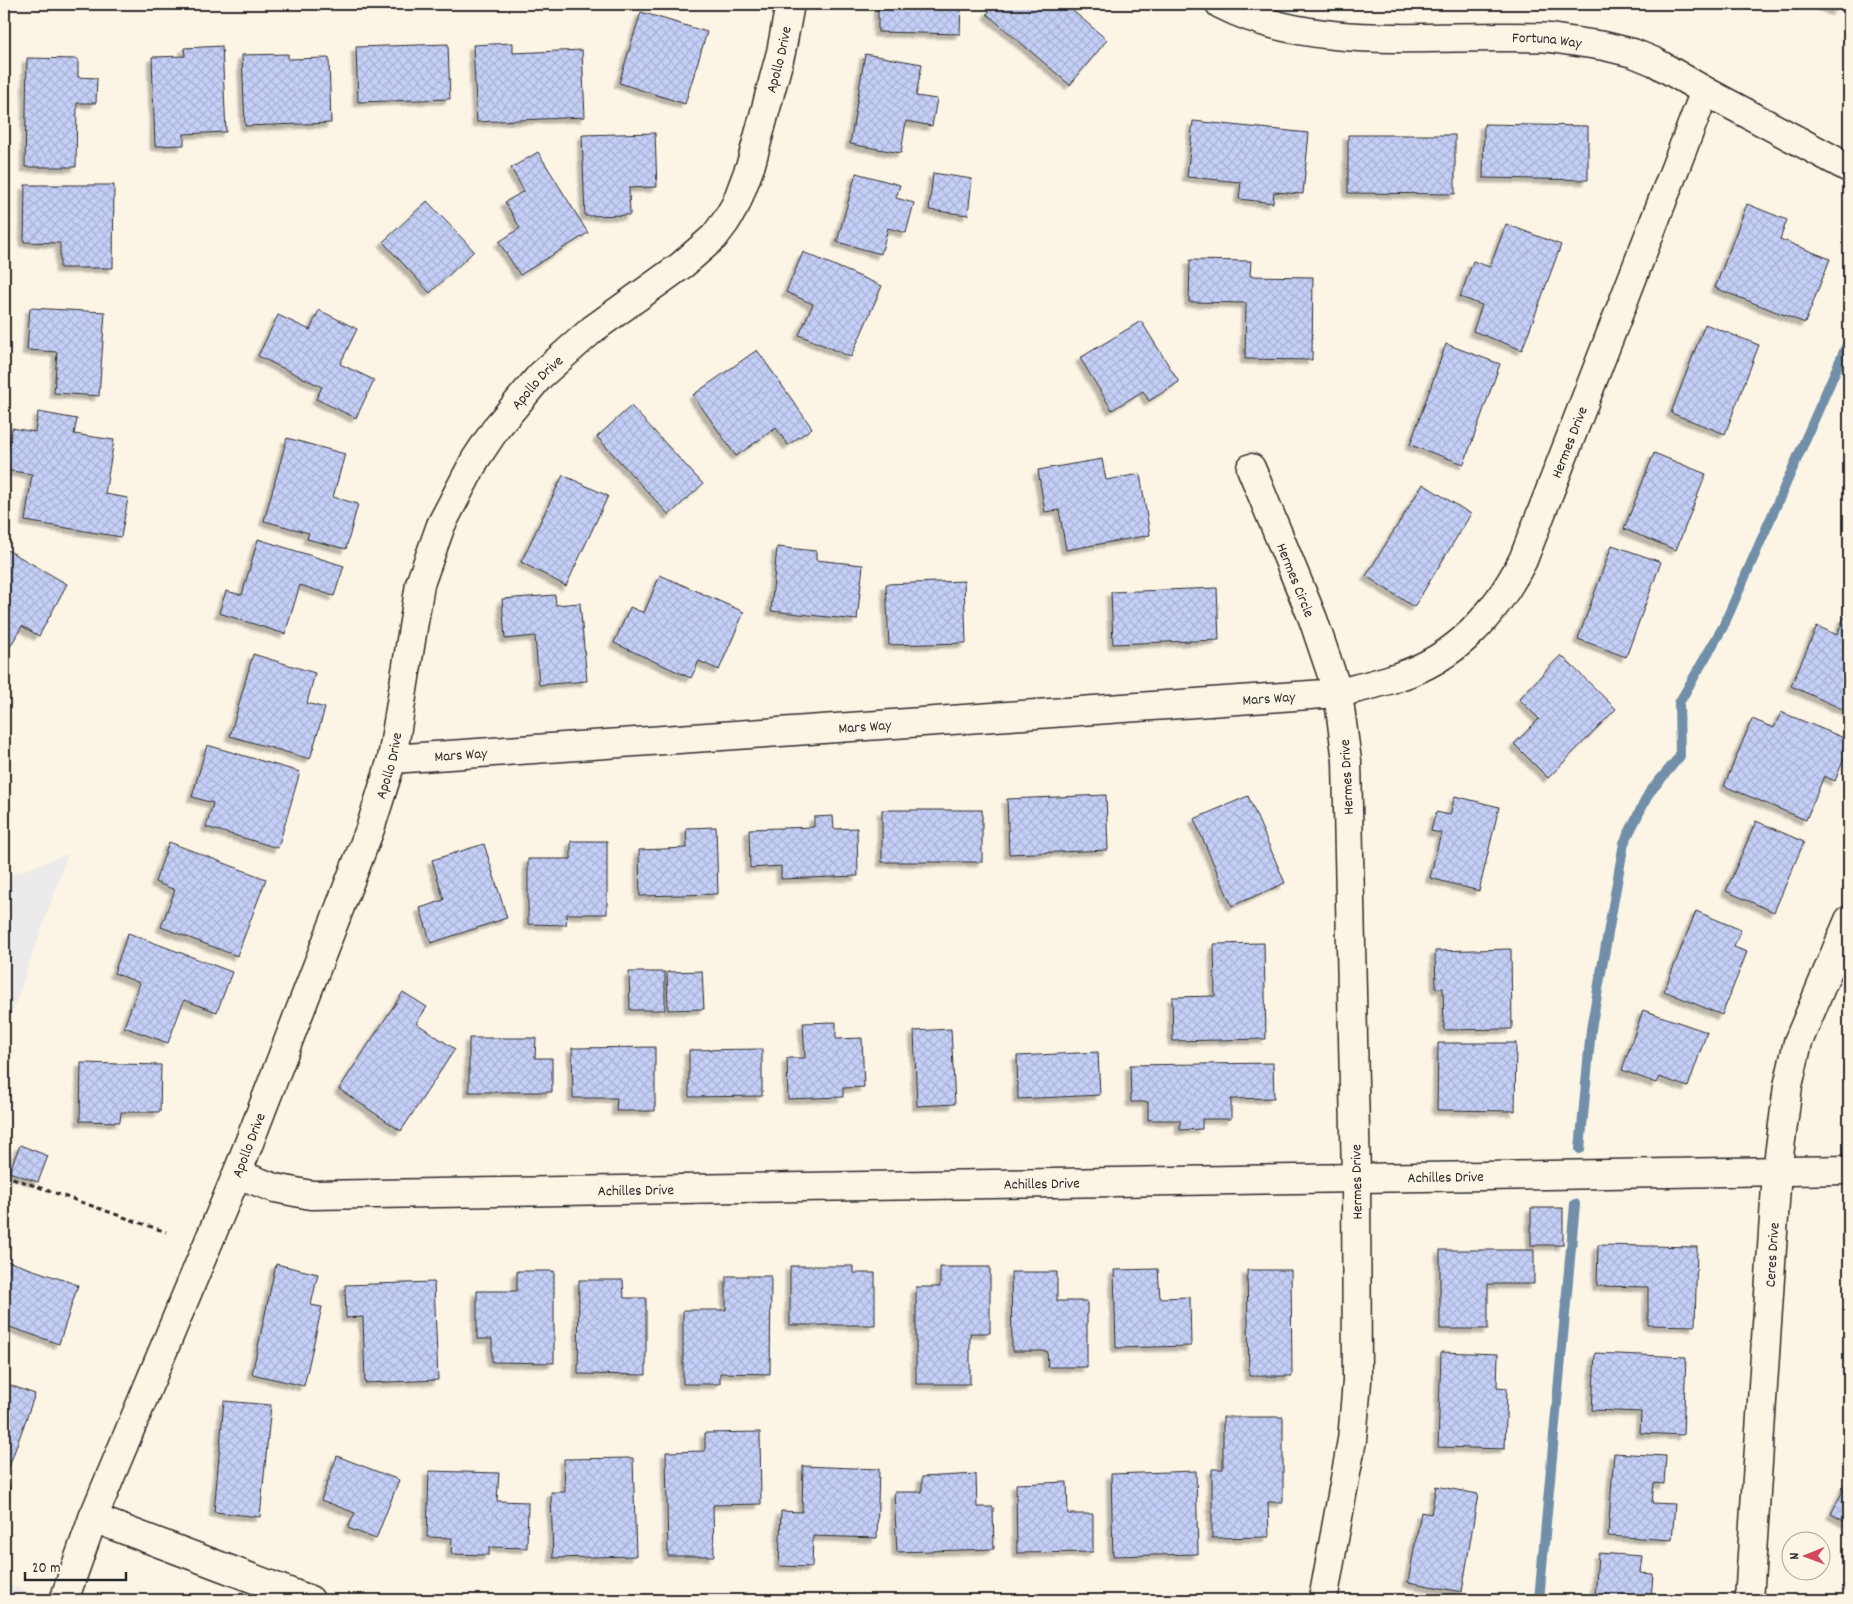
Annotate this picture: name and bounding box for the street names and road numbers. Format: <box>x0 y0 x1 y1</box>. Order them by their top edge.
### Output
street label: Apollo Drive <box>761 24 799 96</box>
street label: Fortuna Way <box>1512 28 1584 56</box>
street label: Apollo Drive <box>507 351 569 415</box>
street label: Hermes Drive <box>1547 403 1595 482</box>
street label: Hermes Circle <box>1269 540 1319 622</box>
street label: Mars Way <box>1242 687 1297 713</box>
street label: Mars Way <box>838 715 893 741</box>
street label: Apollo Drive <box>371 731 409 802</box>
street label: Hermes Drive <box>1335 738 1361 815</box>
street label: Mars Way <box>434 743 489 769</box>
street label: Apollo Drive <box>228 1110 273 1181</box>
street label: Hermes Drive <box>1346 1144 1370 1220</box>
street label: Achilles Drive <box>1407 1167 1484 1190</box>
street label: Achilles Drive <box>1003 1173 1081 1197</box>
street label: Achilles Drive <box>597 1180 675 1203</box>
street label: Ceres Drive <box>1760 1221 1787 1288</box>

